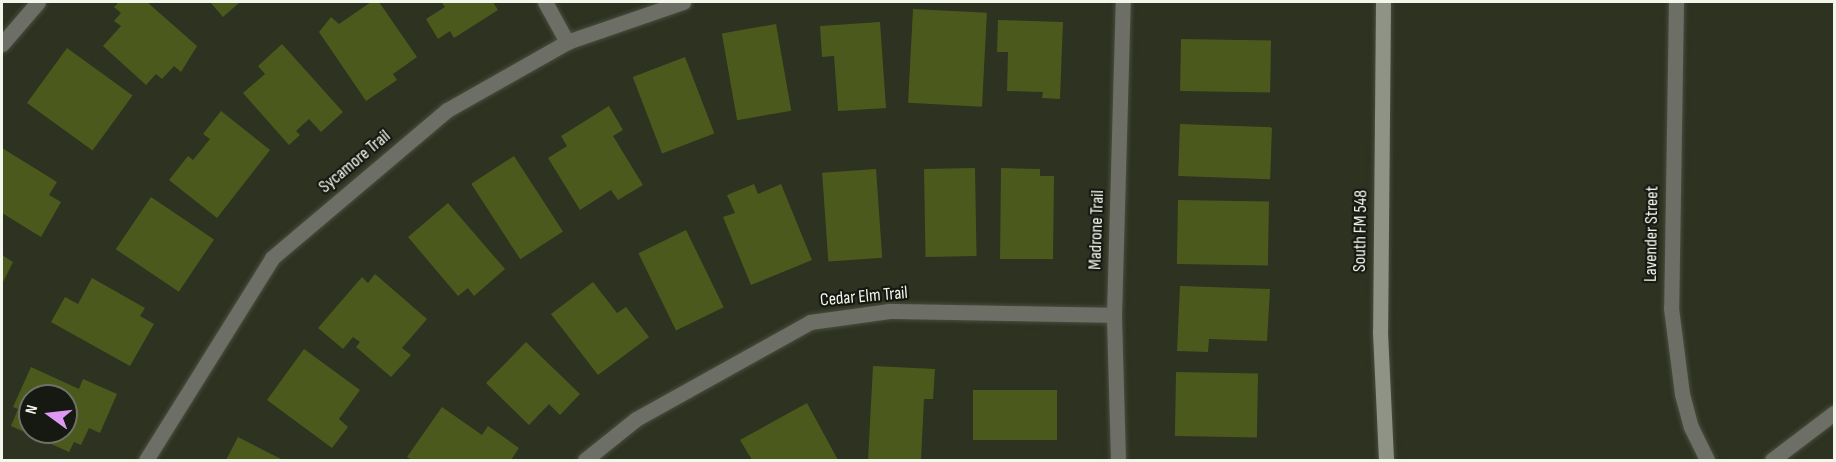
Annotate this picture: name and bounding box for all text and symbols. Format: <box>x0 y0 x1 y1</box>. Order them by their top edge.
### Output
street label: Sycamore Trail <box>315 126 395 198</box>
street label: Lavender Street <box>1640 186 1664 282</box>
street label: Madrone Trail <box>1085 190 1109 270</box>
street label: South FM 548 <box>1349 190 1373 272</box>
street label: Cedar Elm Trail <box>819 282 909 312</box>
north arrow <box>18 384 78 444</box>
text: N <box>22 403 42 416</box>

